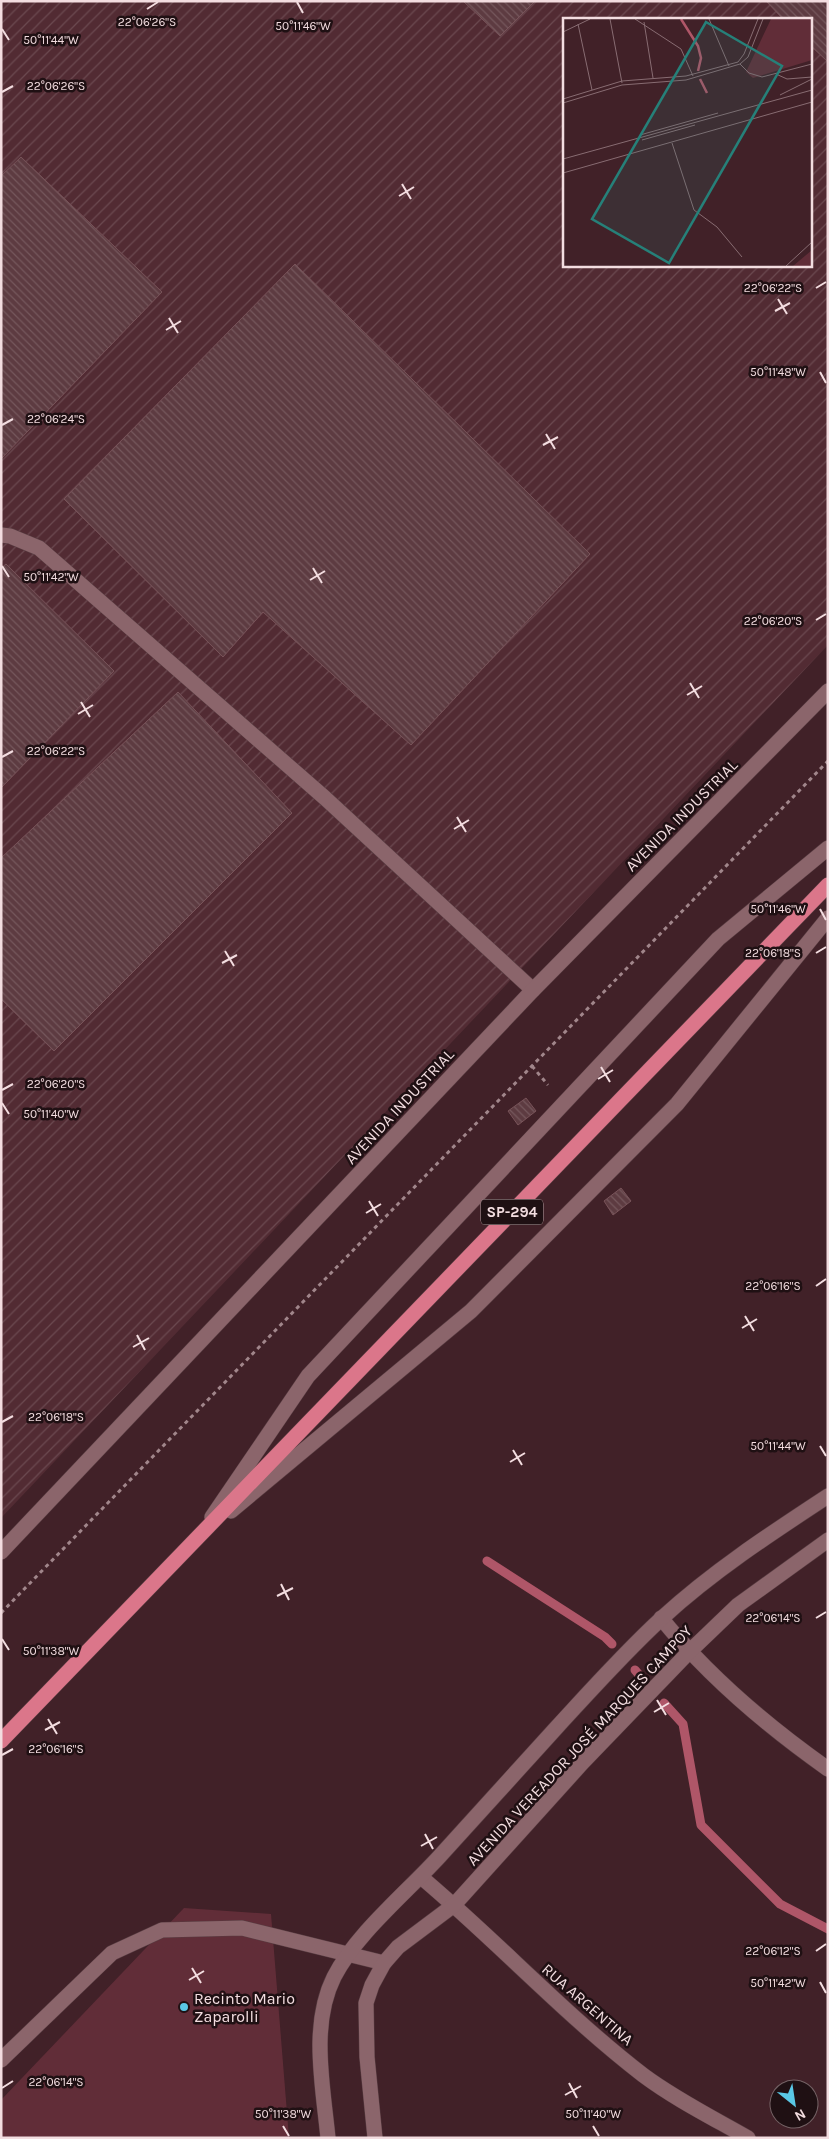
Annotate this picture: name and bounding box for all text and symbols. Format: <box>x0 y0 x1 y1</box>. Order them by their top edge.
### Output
text: 22°06'26"S <box>118 15 176 29</box>
inset map <box>563 18 812 266</box>
text: 50°11'46"W <box>275 19 331 33</box>
text: 50°11'44"W <box>23 33 79 47</box>
text: 22°06'26"S <box>27 79 85 93</box>
text: 22°06'22"S <box>744 281 802 295</box>
text: 50°11'48"W <box>750 365 806 379</box>
text: 22°06'24"S <box>27 412 85 426</box>
text: 50°11'42"W <box>23 570 79 584</box>
text: 22°06'20"S <box>744 614 802 628</box>
text: 22°06'22"S <box>27 744 85 758</box>
street label: AVENIDA INDUSTRIAL <box>621 755 742 875</box>
text: 50°11'46"W <box>750 902 806 916</box>
text: 22°06'18"S <box>745 946 801 960</box>
street label: AVENIDA INDUSTRIAL <box>341 1044 458 1168</box>
text: 22°06'20"S <box>27 1077 85 1091</box>
text: 50°11'40"W <box>23 1107 79 1121</box>
road number: SP-294 <box>481 1200 543 1224</box>
text: 22°06'16"S <box>745 1279 801 1293</box>
text: 22°06'18"S <box>28 1410 84 1424</box>
text: 50°11'44"W <box>750 1439 806 1453</box>
text: 22°06'14"S <box>745 1611 801 1625</box>
street label: AVENIDA VEREADOR JOSÉ MARQUES CAMPOY <box>463 1621 696 1869</box>
text: 50°11'38"W <box>23 1644 79 1658</box>
text: 22°06'16"S <box>28 1742 84 1756</box>
text: 22°06'12"S <box>745 1944 801 1958</box>
street label: RUA ARGENTINA <box>538 1959 637 2049</box>
text: 50°11'42"W <box>750 1976 806 1990</box>
place label: Recinto Mario Zaparolli <box>194 1989 295 2026</box>
marker: Recinto Mario Zaparolli <box>178 2001 190 2013</box>
text: 22°06'14"S <box>28 2075 84 2089</box>
north arrow <box>769 2079 819 2129</box>
text: N <box>792 2105 809 2125</box>
text: 50°11'38"W <box>255 2107 311 2121</box>
text: 50°11'40"W <box>565 2107 621 2121</box>

